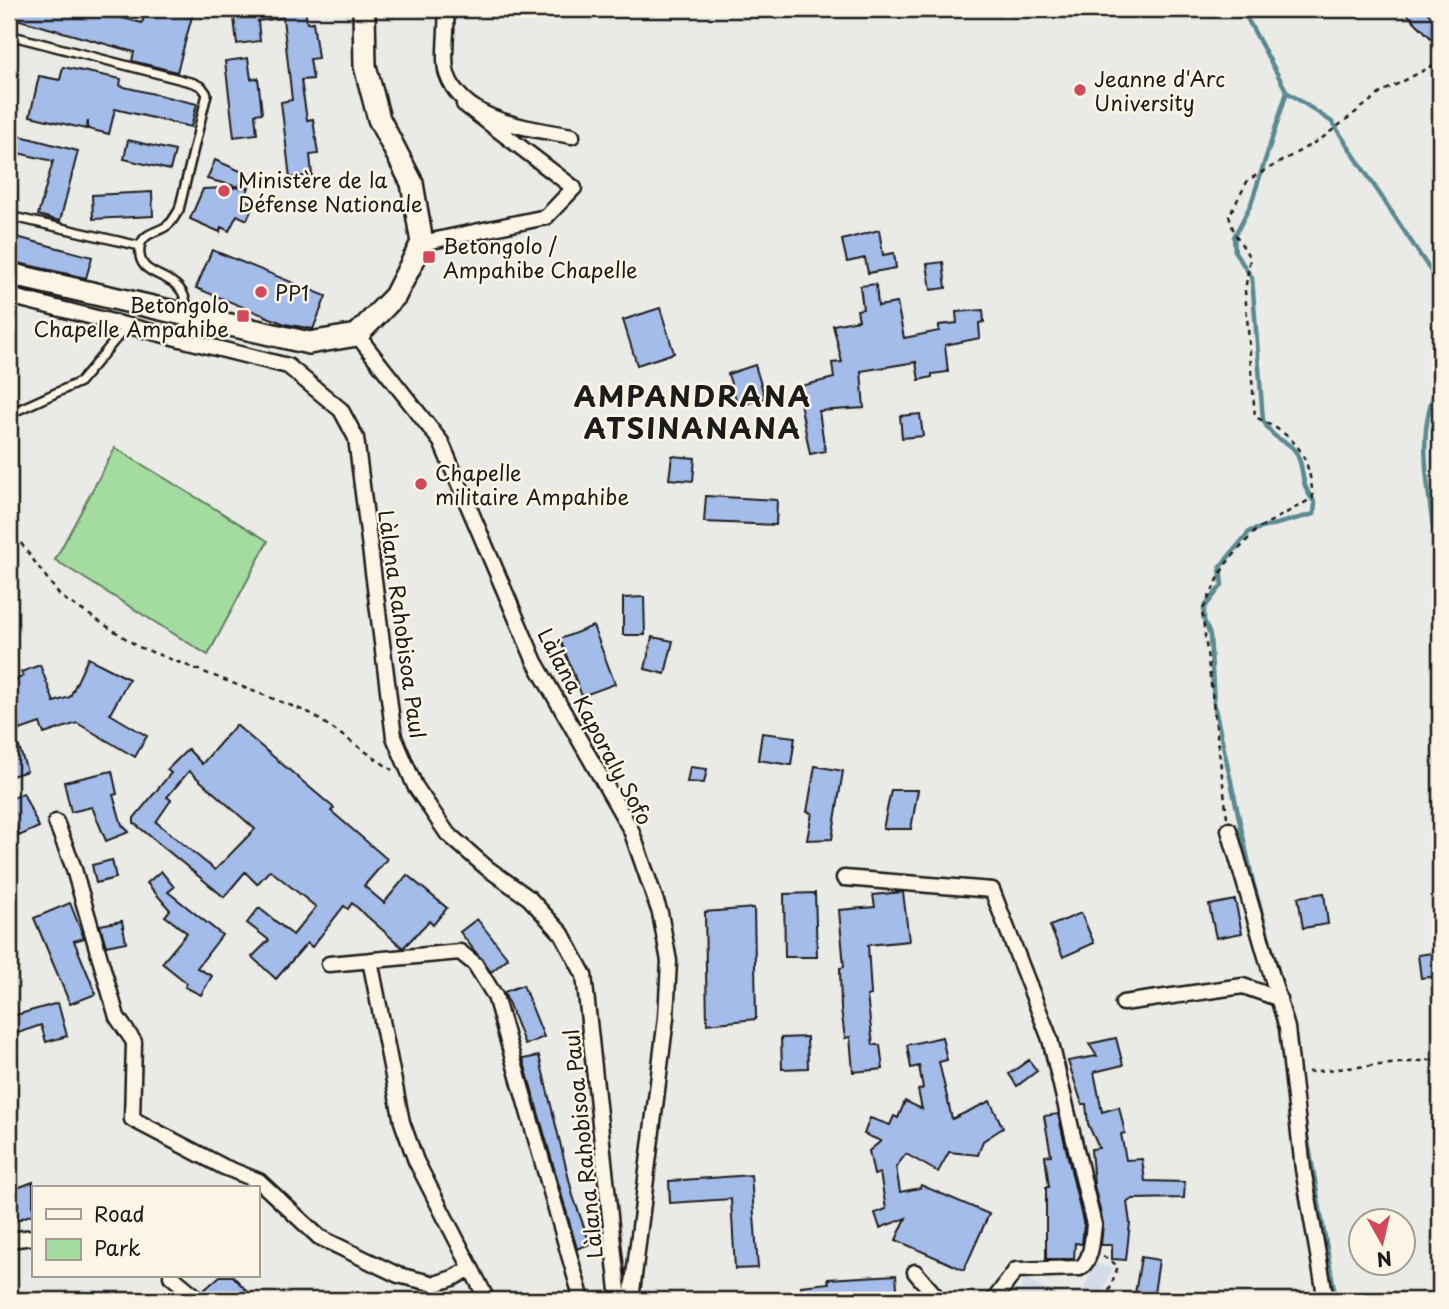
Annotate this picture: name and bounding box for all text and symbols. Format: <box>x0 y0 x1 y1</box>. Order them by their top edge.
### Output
place label: Jeanne d'Arc University <box>1094 62 1225 118</box>
marker: Jeanne d'Arc University <box>1072 82 1088 98</box>
place label: Ministère de la Défense Nationale <box>238 163 423 219</box>
marker: Ministère de la Défense Nationale <box>216 183 232 199</box>
place label: Betongolo / Ampahibe Chapelle <box>443 229 638 285</box>
marker: Betongolo / Ampahibe Chapelle <box>421 249 437 265</box>
place label: PP1 <box>275 276 309 308</box>
marker: PP1 <box>253 284 269 300</box>
place label: Betongolo Chapelle Ampahibe <box>33 288 229 344</box>
marker: Betongolo Chapelle Ampahibe <box>235 308 251 324</box>
district label: AMPANDRANA ATSINANANA <box>574 374 812 449</box>
place label: Chapelle militaire Ampahibe <box>435 456 629 512</box>
marker: Chapelle militaire Ampahibe <box>413 476 429 492</box>
street label: Làlana Rahobisoa Paul <box>371 508 435 740</box>
street label: Làlana Kaporaly Sofo <box>530 622 662 830</box>
street label: Làlana Rahobisoa Paul <box>554 1028 610 1260</box>
legend <box>32 1186 259 1278</box>
text: Road <box>94 1197 145 1229</box>
north arrow <box>1348 1208 1418 1278</box>
text: Park <box>94 1231 141 1263</box>
text: N <box>1375 1245 1394 1275</box>

